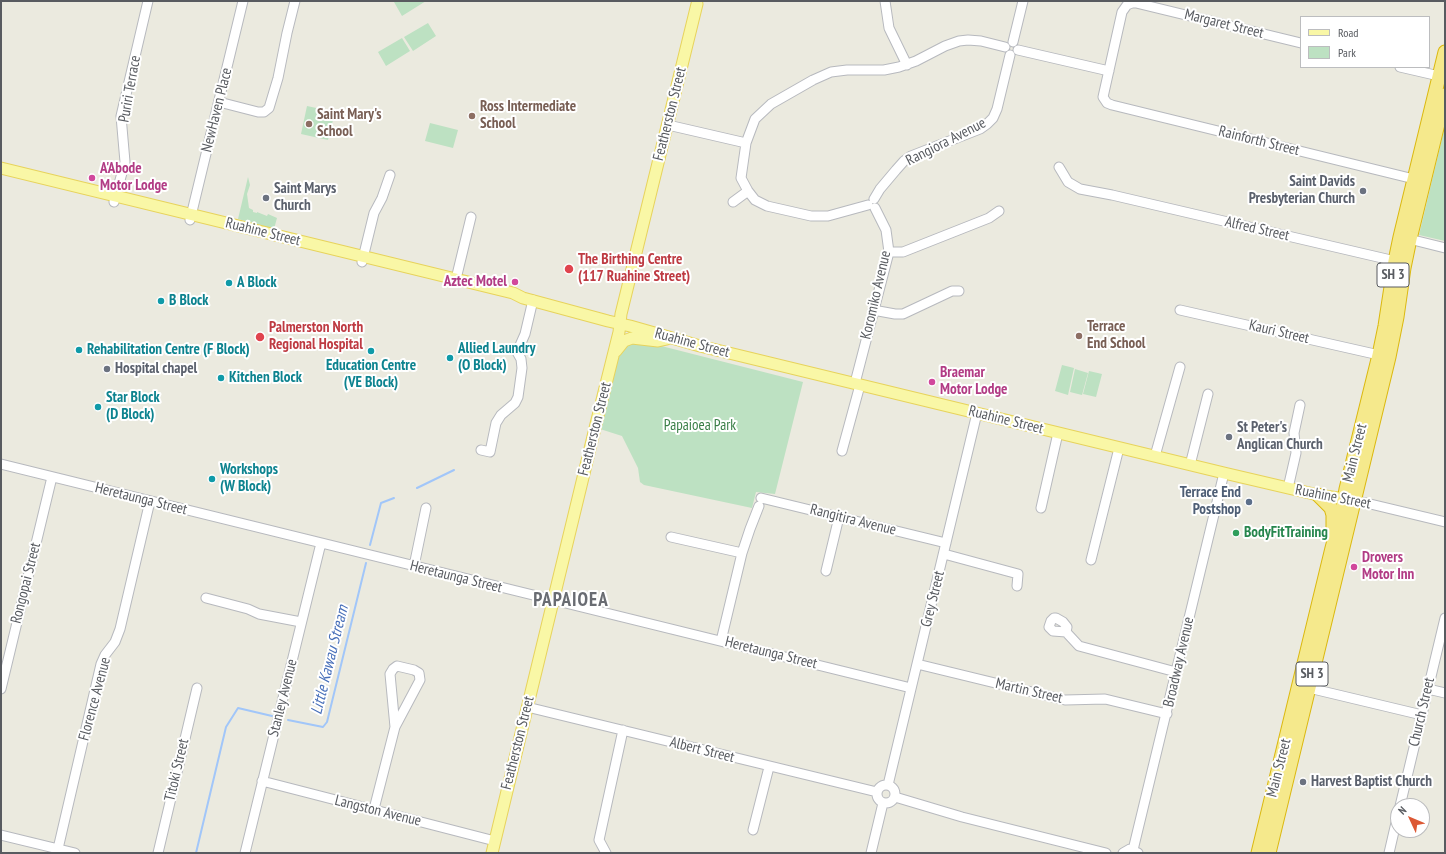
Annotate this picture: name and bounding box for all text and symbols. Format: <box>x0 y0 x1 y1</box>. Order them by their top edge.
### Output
street label: Margaret Street <box>1183 5 1265 43</box>
legend <box>1300 16 1430 68</box>
text: Road <box>1338 25 1358 40</box>
text: Park <box>1338 45 1356 60</box>
street label: Puriri Terrace <box>115 54 145 124</box>
street label: Featherston Street <box>650 65 690 163</box>
street label: NewHaven Place <box>198 66 236 154</box>
place label: Ross Intermediate School <box>480 98 576 133</box>
place label: Saint Mary's School <box>317 106 381 141</box>
marker: Ross Intermediate School <box>467 111 477 121</box>
street label: Rangiora Avenue <box>903 114 989 170</box>
marker: Saint Mary's School <box>304 119 314 129</box>
street label: Rainforth Street <box>1217 122 1301 160</box>
place label: A'Abode Motor Lodge <box>100 160 168 195</box>
marker: A'Abode Motor Lodge <box>87 173 97 183</box>
place label: Saint Davids Presbyterian Church <box>1249 173 1355 208</box>
place label: Saint Marys Church <box>274 180 336 215</box>
marker: Saint Davids Presbyterian Church <box>1358 186 1368 196</box>
marker: Saint Marys Church <box>261 193 271 203</box>
street label: Alfred Street <box>1223 213 1291 245</box>
street label: Ruahine Street <box>224 214 302 250</box>
street label: Koromiko Avenue <box>857 249 895 341</box>
place label: The Birthing Centre (117 Ruahine Street) <box>578 251 690 286</box>
marker: The Birthing Centre (117 Ruahine Street) <box>563 263 575 275</box>
road number: SH 3 <box>1377 263 1409 287</box>
place label: Aztec Motel <box>444 273 507 291</box>
place label: A Block <box>237 274 277 292</box>
marker: Aztec Motel <box>510 277 520 287</box>
marker: A Block <box>224 278 234 288</box>
place label: B Block <box>169 292 209 310</box>
marker: B Block <box>156 296 166 306</box>
street label: Kauri Street <box>1247 316 1311 348</box>
place label: Terrace End School <box>1087 318 1145 353</box>
place label: Palmerston North Regional Hospital <box>269 319 363 354</box>
street label: Ruahine Street <box>653 324 731 362</box>
marker: Palmerston North Regional Hospital <box>254 331 266 343</box>
marker: Terrace End School <box>1074 331 1084 341</box>
place label: Allied Laundry (O Block) <box>458 340 535 375</box>
place label: Rehabilitation Centre (F Block) <box>87 341 250 359</box>
marker: Rehabilitation Centre (F Block) <box>74 345 84 355</box>
marker: Education Centre (VE Block) <box>366 346 376 356</box>
marker: Allied Laundry (O Block) <box>445 353 455 363</box>
place label: Education Centre (VE Block) <box>326 357 416 392</box>
place label: Hospital chapel <box>115 360 197 378</box>
marker: Hospital chapel <box>102 364 112 374</box>
place label: Braemar Motor Lodge <box>940 364 1008 399</box>
place label: Kitchen Block <box>229 369 302 387</box>
marker: Kitchen Block <box>216 373 226 383</box>
marker: Braemar Motor Lodge <box>927 377 937 387</box>
street label: Featherston Street <box>575 380 615 478</box>
place label: Star Block (D Block) <box>106 389 160 424</box>
marker: Star Block (D Block) <box>93 402 103 412</box>
street label: Ruahine Street <box>967 402 1045 438</box>
park label: Papaioea Park <box>664 417 736 435</box>
place label: St Peter's Anglican Church <box>1237 419 1323 454</box>
street label: Main Street <box>1339 422 1371 484</box>
marker: St Peter's Anglican Church <box>1224 432 1234 442</box>
place label: Workshops (W Block) <box>220 461 278 496</box>
marker: Workshops (W Block) <box>207 474 217 484</box>
street label: Heretaunga Street <box>93 479 189 519</box>
street label: Ruahine Street <box>1294 481 1372 513</box>
place label: Terrace End Postshop <box>1180 484 1241 519</box>
marker: Terrace End Postshop <box>1244 497 1254 507</box>
street label: Rangitira Avenue <box>808 501 898 539</box>
place label: BodyFitTraining <box>1244 524 1328 542</box>
marker: BodyFitTraining <box>1231 528 1241 538</box>
street label: Rongopai Street <box>7 541 45 625</box>
place label: Drovers Motor Inn <box>1362 549 1414 584</box>
street label: Heretaunga Street <box>408 557 504 597</box>
marker: Drovers Motor Inn <box>1349 562 1359 572</box>
street label: Grey Street <box>917 569 949 629</box>
district label: PAPAIOEA <box>533 590 609 612</box>
water label: Little Kawau Stream <box>307 603 353 717</box>
street label: Broadway Avenue <box>1160 615 1198 709</box>
street label: Heretaunga Street <box>723 633 819 673</box>
street label: Florence Avenue <box>75 655 115 743</box>
street label: Stanley Avenue <box>265 657 301 739</box>
road number: SH 3 <box>1296 662 1328 686</box>
street label: Martin Street <box>994 675 1064 707</box>
street label: Church Street <box>1405 676 1439 748</box>
street label: Featherston Street <box>498 694 538 792</box>
street label: Albert Street <box>668 733 736 767</box>
street label: Titoki Street <box>161 737 193 803</box>
street label: Main Street <box>1263 737 1295 799</box>
place label: Harvest Baptist Church <box>1311 773 1432 791</box>
marker: Harvest Baptist Church <box>1298 777 1308 787</box>
street label: Langston Avenue <box>333 792 423 830</box>
north arrow <box>1390 798 1430 838</box>
text: N <box>1395 803 1409 817</box>

